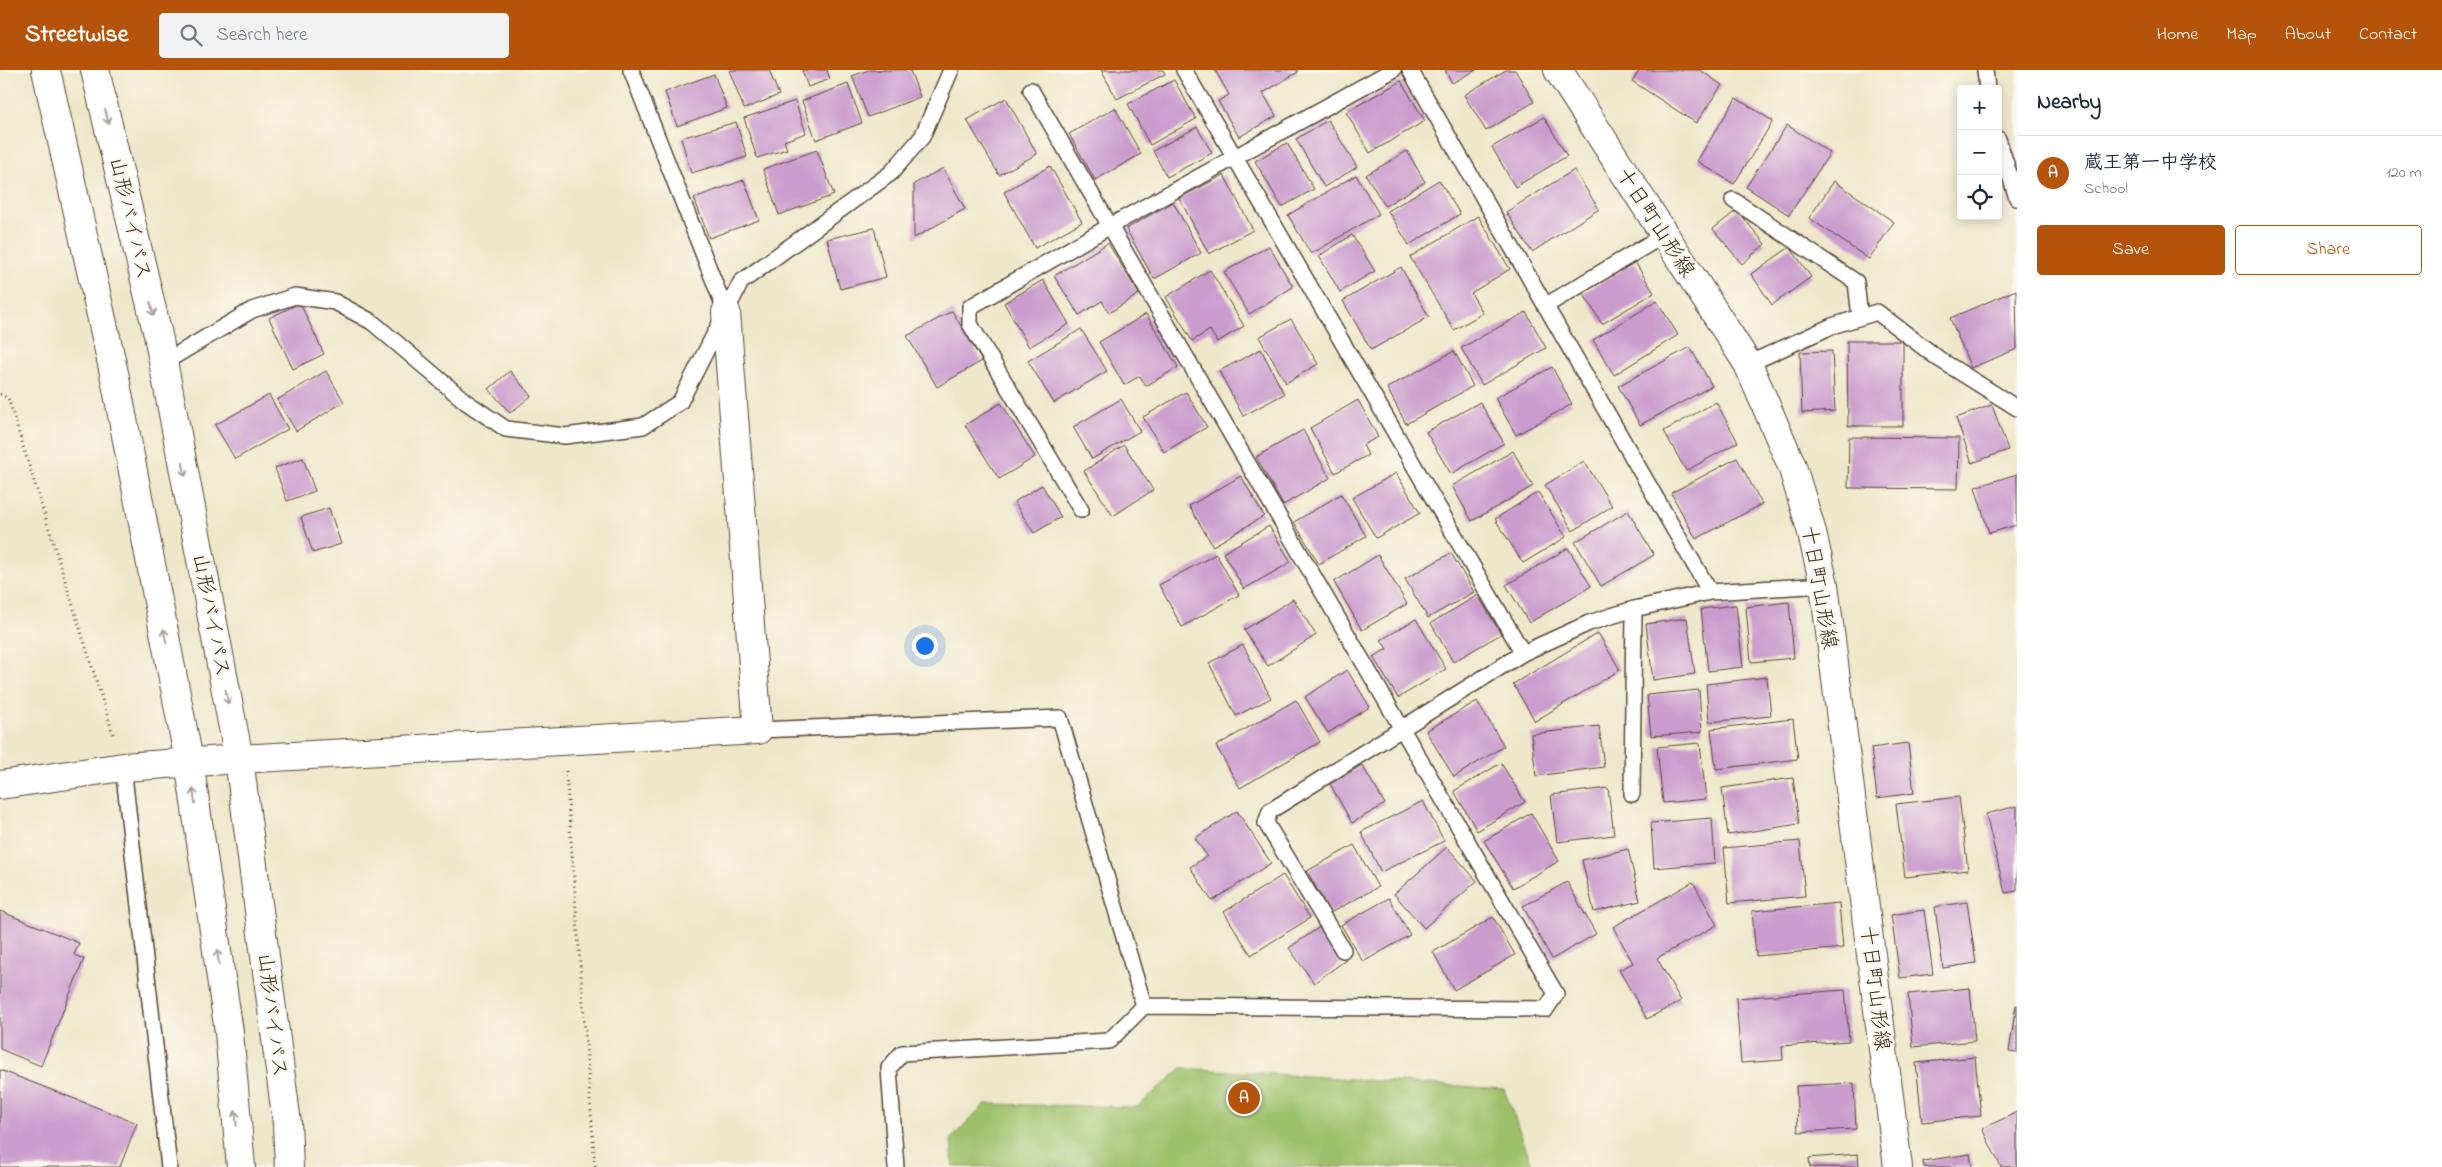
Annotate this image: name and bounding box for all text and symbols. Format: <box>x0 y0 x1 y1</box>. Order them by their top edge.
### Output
search box <box>159 13 509 58</box>
text: Streetwise <box>25 18 129 53</box>
icon: search <box>177 21 205 49</box>
text: Search here <box>217 22 308 49</box>
text: Home <box>2157 22 2198 48</box>
text: Map <box>2226 22 2257 48</box>
text: About <box>2285 22 2331 48</box>
text: Contact <box>2359 22 2417 48</box>
map controls <box>1957 85 2002 220</box>
button: + <box>1957 85 2002 130</box>
text: Nearby <box>2037 88 2101 118</box>
one-way arrow <box>102 109 112 125</box>
button: − <box>1957 130 2002 175</box>
text: 蔵王第一中学校 <box>2084 150 2217 177</box>
street label: 山形バイパス <box>100 154 158 283</box>
text: A <box>2048 161 2058 185</box>
text: 120 m <box>2386 161 2422 185</box>
street label: 十日町山形線 <box>1607 162 1701 284</box>
button: locate <box>1957 175 2002 220</box>
text: School <box>2084 177 2128 201</box>
button: Save <box>2037 225 2225 275</box>
button: Share <box>2235 225 2422 275</box>
one-way arrow <box>148 301 157 317</box>
one-way arrow <box>179 460 189 476</box>
street label: 十日町山形線 <box>1792 523 1844 652</box>
street label: 山形バイパス <box>183 551 237 680</box>
one-way arrow <box>160 629 169 645</box>
your location <box>912 633 938 659</box>
one-way arrow <box>223 689 233 705</box>
one-way arrow <box>189 789 199 805</box>
street label: 十日町山形線 <box>1851 924 1897 1053</box>
one-way arrow <box>212 949 222 965</box>
street label: 山形バイパス <box>248 951 294 1079</box>
pin: A <box>1228 1079 1260 1117</box>
one-way arrow <box>232 1111 241 1127</box>

